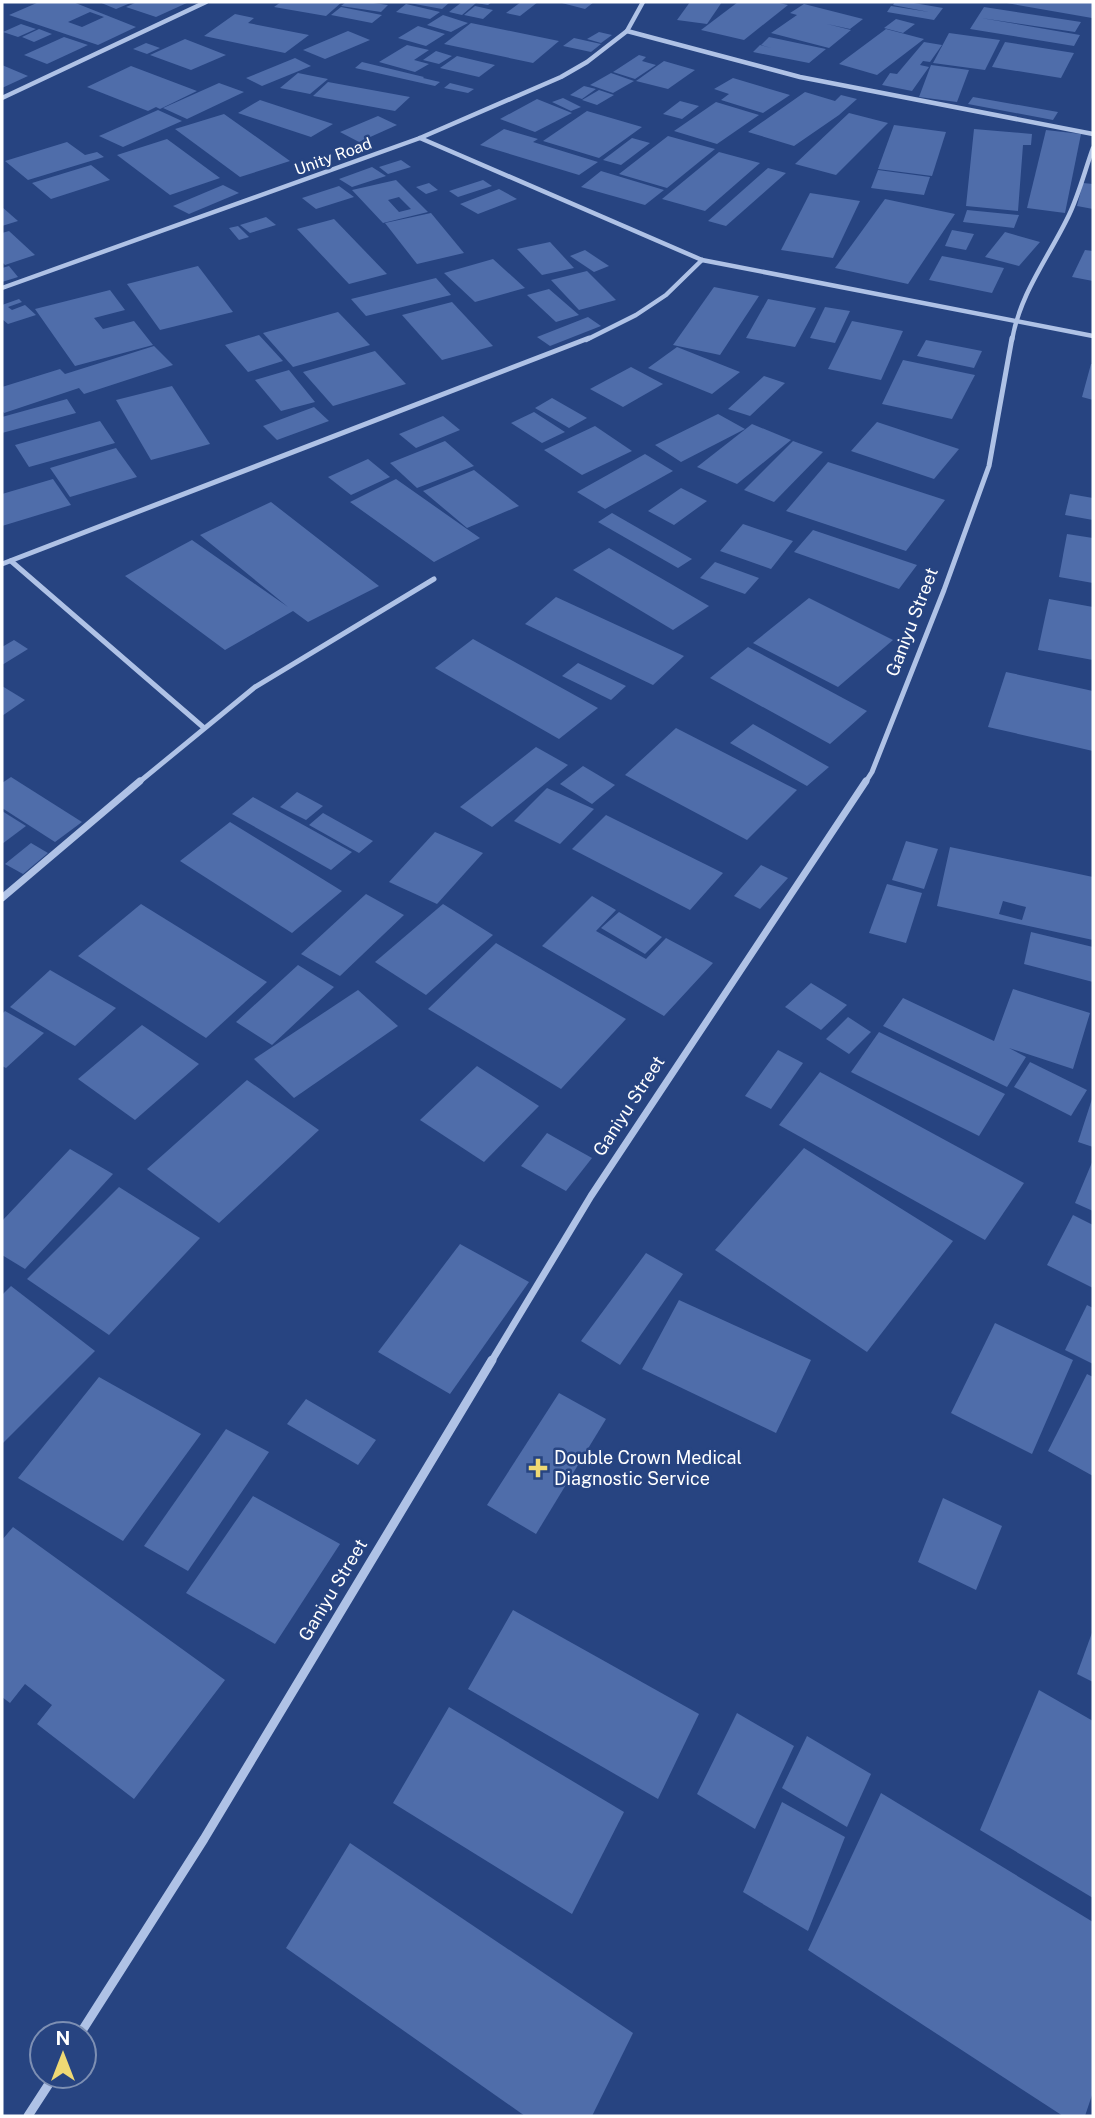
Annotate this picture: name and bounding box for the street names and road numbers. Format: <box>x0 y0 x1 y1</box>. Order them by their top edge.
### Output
street label: Unity Road <box>292 134 374 179</box>
street label: Ganiyu Street <box>881 564 942 679</box>
street label: Ganiyu Street <box>588 1052 669 1160</box>
street label: Ganiyu Street <box>294 1535 371 1644</box>

